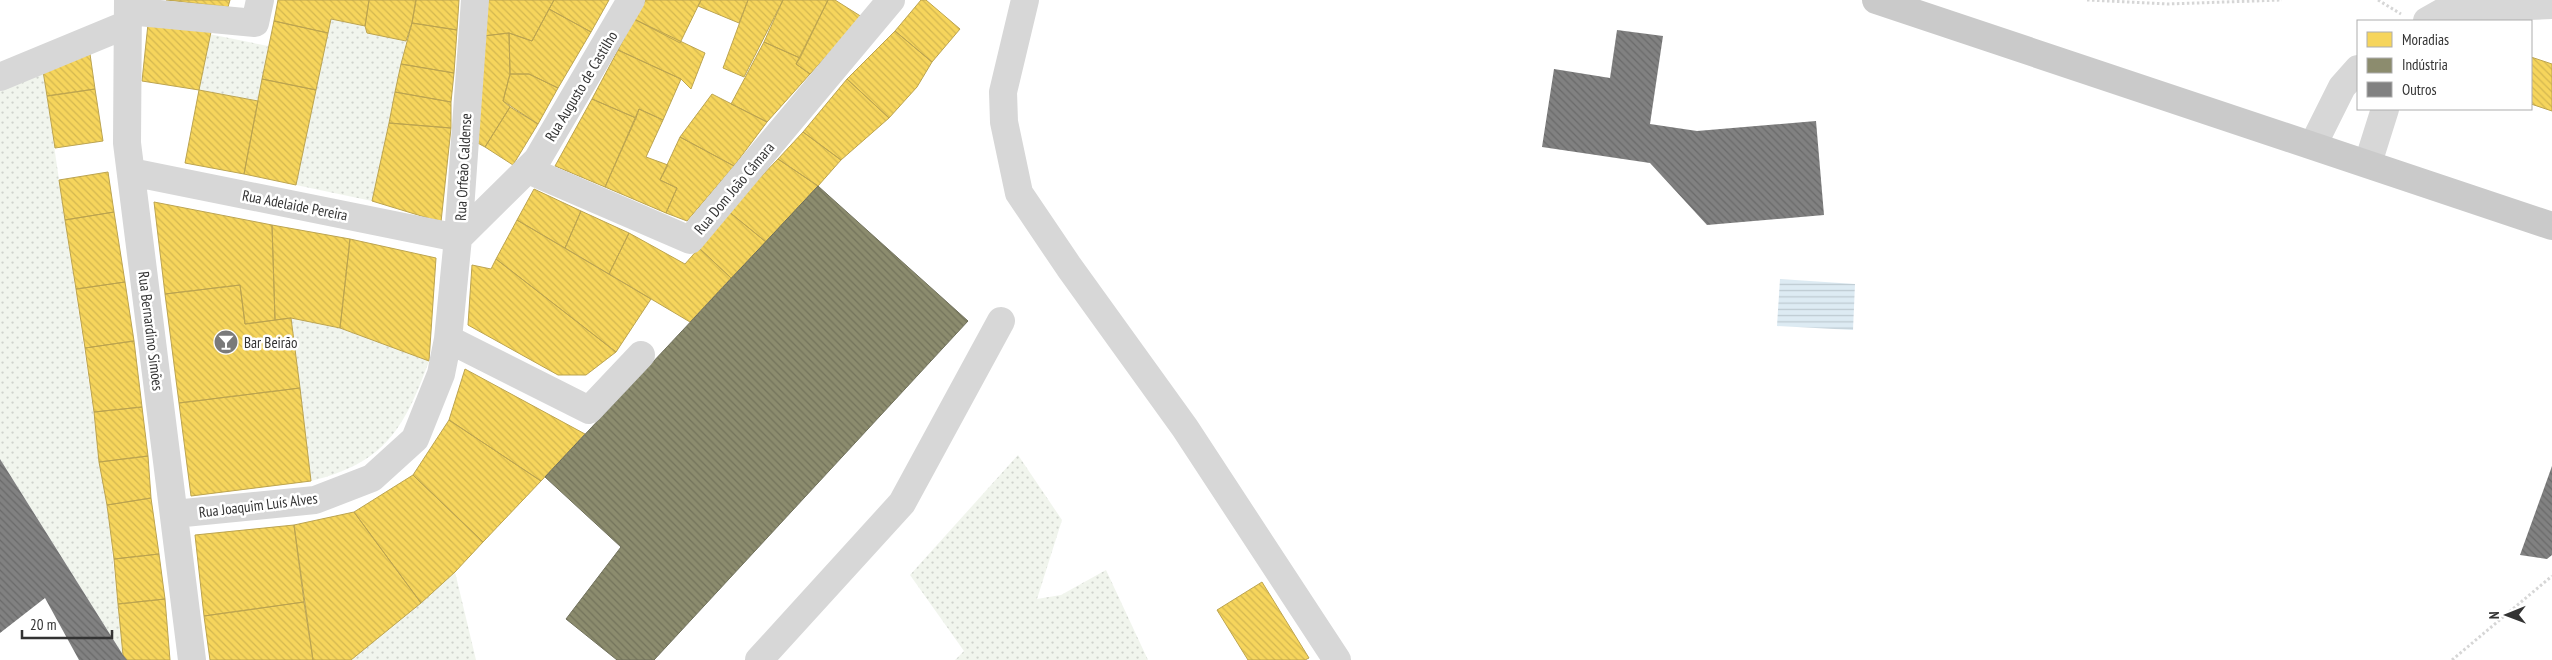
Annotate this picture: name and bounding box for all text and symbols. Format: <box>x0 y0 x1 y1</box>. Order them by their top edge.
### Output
legend <box>2357 20 2532 110</box>
street label: Rua Augusto de Castilho <box>541 27 621 145</box>
text: Moradias <box>2402 30 2449 49</box>
text: Indústria <box>2402 55 2448 74</box>
text: Outros <box>2402 80 2437 99</box>
street label: Rua Orfeão Caldense <box>451 113 475 221</box>
street label: Rua Dom João Câmara <box>690 138 778 238</box>
street label: Rua Adelaide Pereira <box>241 185 349 225</box>
street label: Rua Bernardino Simões <box>134 270 168 392</box>
bar icon: Bar Beirão <box>213 329 239 355</box>
place label: Bar Beirão <box>244 333 297 352</box>
street label: Rua Joaquim Luís Alves <box>198 488 318 522</box>
north arrow <box>2482 590 2532 640</box>
scale bar <box>22 608 112 640</box>
text: N <box>2485 611 2503 619</box>
text: 20 m <box>30 615 56 634</box>

